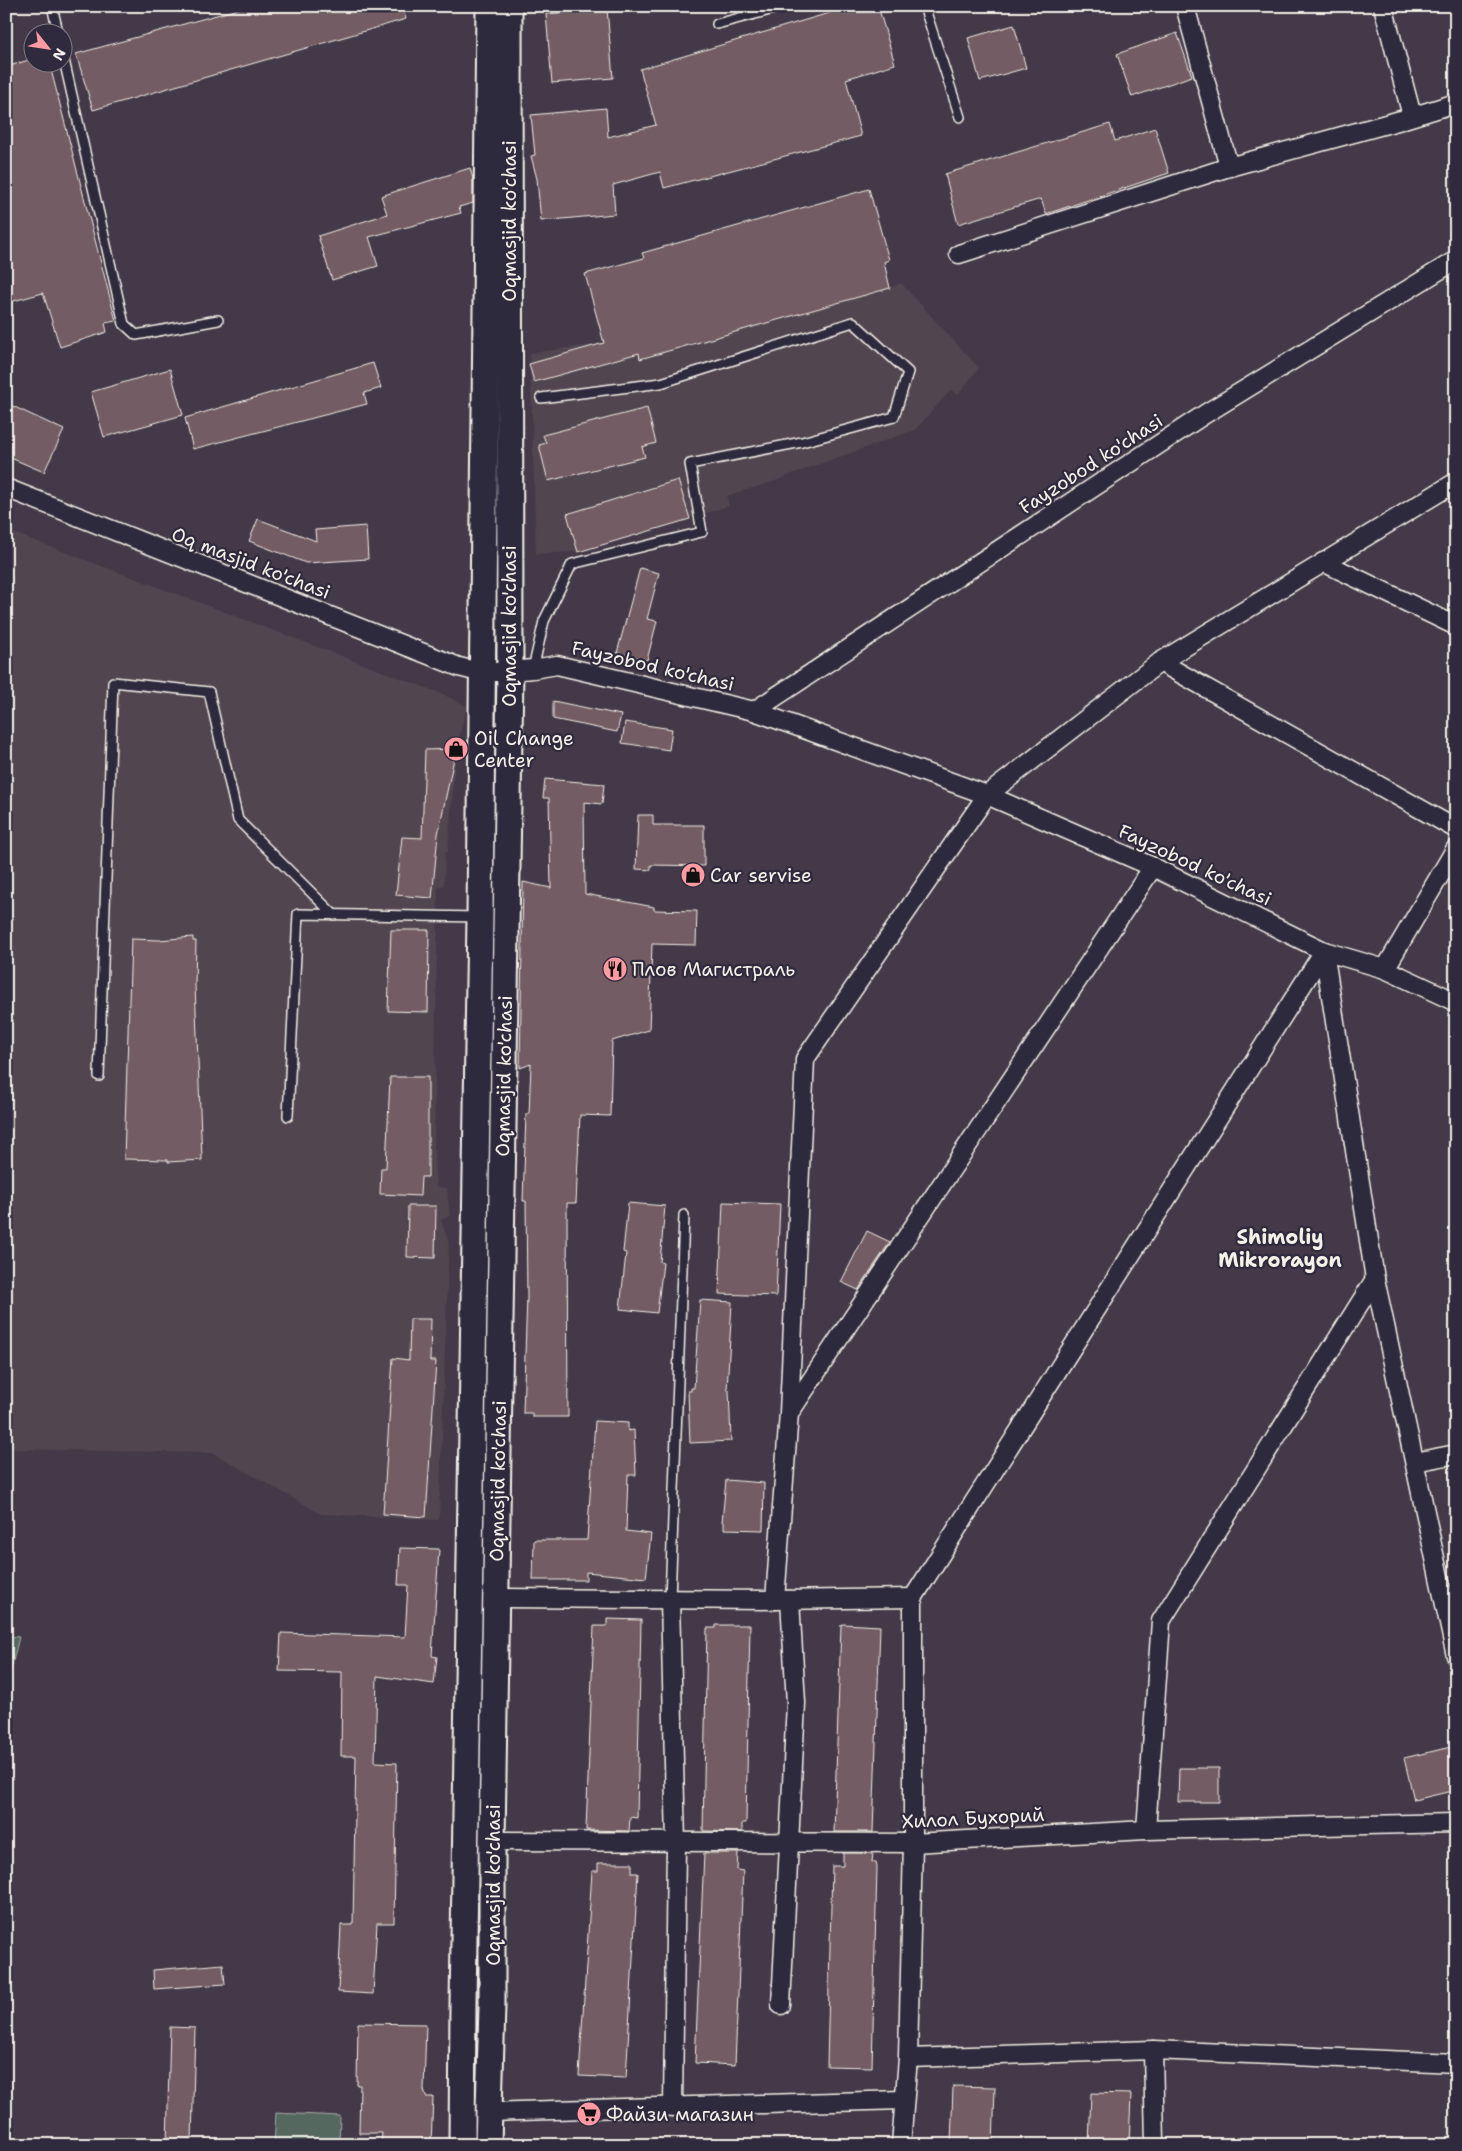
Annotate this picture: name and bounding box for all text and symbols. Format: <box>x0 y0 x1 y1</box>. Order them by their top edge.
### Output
north arrow <box>22 22 72 72</box>
text: N <box>49 45 70 64</box>
street label: Oqmasjid ko'chasi <box>497 140 522 302</box>
street label: Fayzobod ko'chasi <box>1014 408 1168 520</box>
street label: Oq masjid ko'chasi <box>168 521 334 605</box>
street label: Oqmasjid ko'chasi <box>497 545 522 707</box>
street label: Fayzobod ko'chasi <box>569 635 737 697</box>
place label: Oil Change Center <box>474 726 574 773</box>
shop icon: Oil Change Center <box>443 736 469 762</box>
street label: Fayzobod ko'chasi <box>1114 819 1276 911</box>
shop icon: Car servise <box>680 862 706 888</box>
place label: Car servise <box>710 863 812 888</box>
restaurant icon: Плов Магистраль <box>602 956 628 982</box>
place label: Плов Магистраль <box>632 957 795 982</box>
street label: Oqmasjid ko'chasi <box>490 995 518 1157</box>
district label: Shimoliy Mikrorayon <box>1218 1224 1342 1273</box>
street label: Oqmasjid ko'chasi <box>484 1400 512 1562</box>
street label: Хилол Бухорий <box>901 1802 1045 1834</box>
street label: Oqmasjid ko'chasi <box>481 1804 506 1966</box>
supermarket icon: Файзи магазин <box>576 2101 602 2127</box>
place label: Файзи магазин <box>606 2102 754 2127</box>

